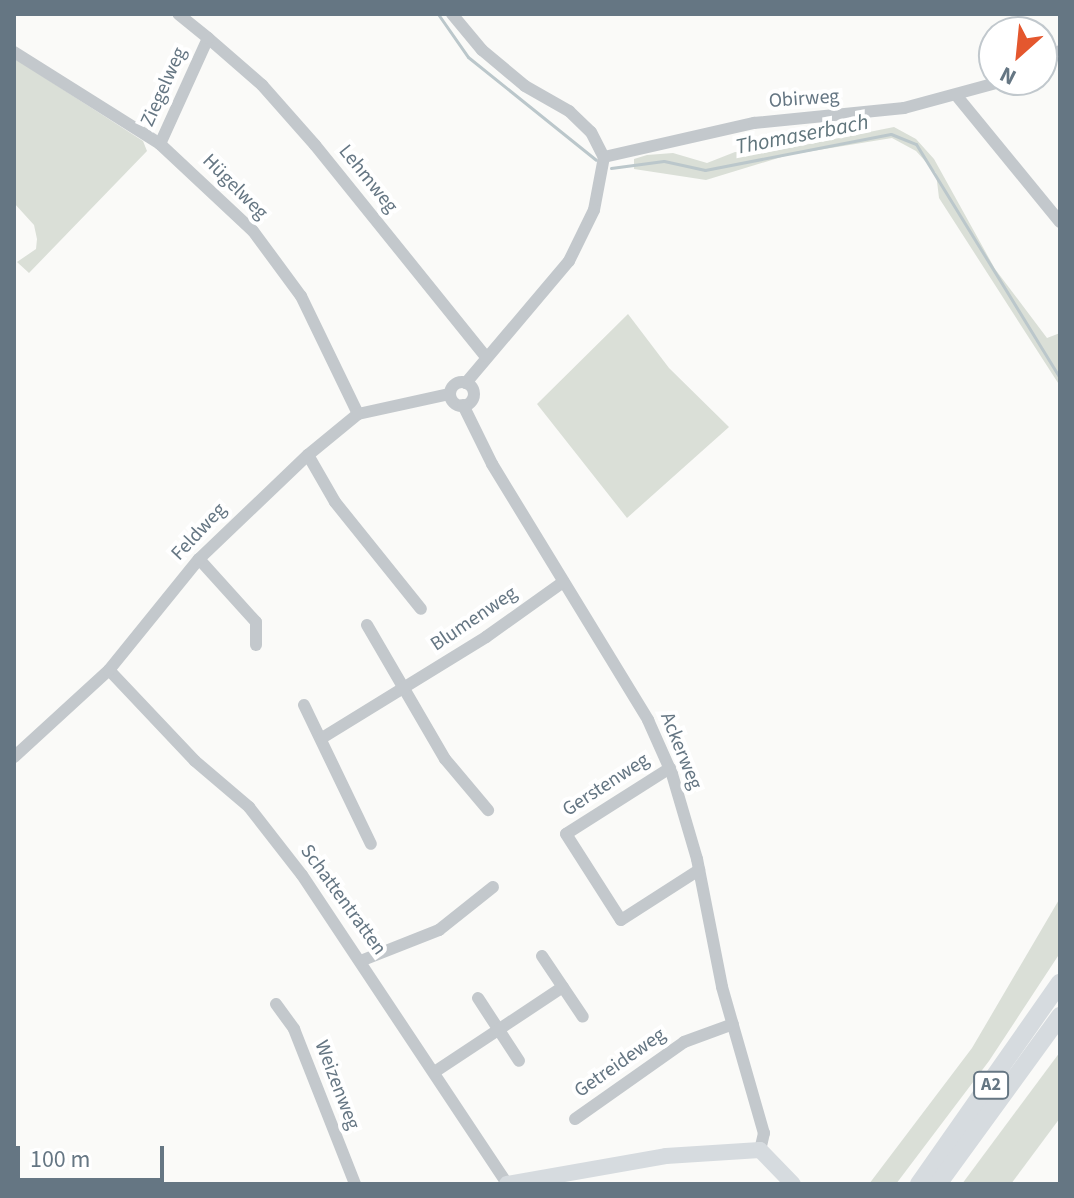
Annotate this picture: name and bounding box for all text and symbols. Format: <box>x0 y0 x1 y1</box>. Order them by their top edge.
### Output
north arrow <box>978 16 1058 96</box>
street label: Ziegelweg <box>136 44 192 130</box>
text: N <box>994 58 1022 93</box>
street label: Obirweg <box>768 85 840 113</box>
water label: Thomaserbach <box>733 109 871 161</box>
street label: Lehmweg <box>333 140 403 218</box>
street label: Hügelweg <box>197 149 273 225</box>
street label: Feldweg <box>166 498 232 566</box>
street label: Blumenweg <box>426 581 522 657</box>
street label: Ackerweg <box>655 709 707 793</box>
street label: Gerstenweg <box>558 748 654 822</box>
street label: Schattentratten <box>295 840 391 960</box>
street label: Getreideweg <box>570 1023 670 1103</box>
street label: Weizenweg <box>309 1037 365 1133</box>
road number: A2 <box>973 1071 1009 1099</box>
scale bar <box>20 1130 168 1180</box>
text: 100 m <box>30 1142 90 1177</box>

